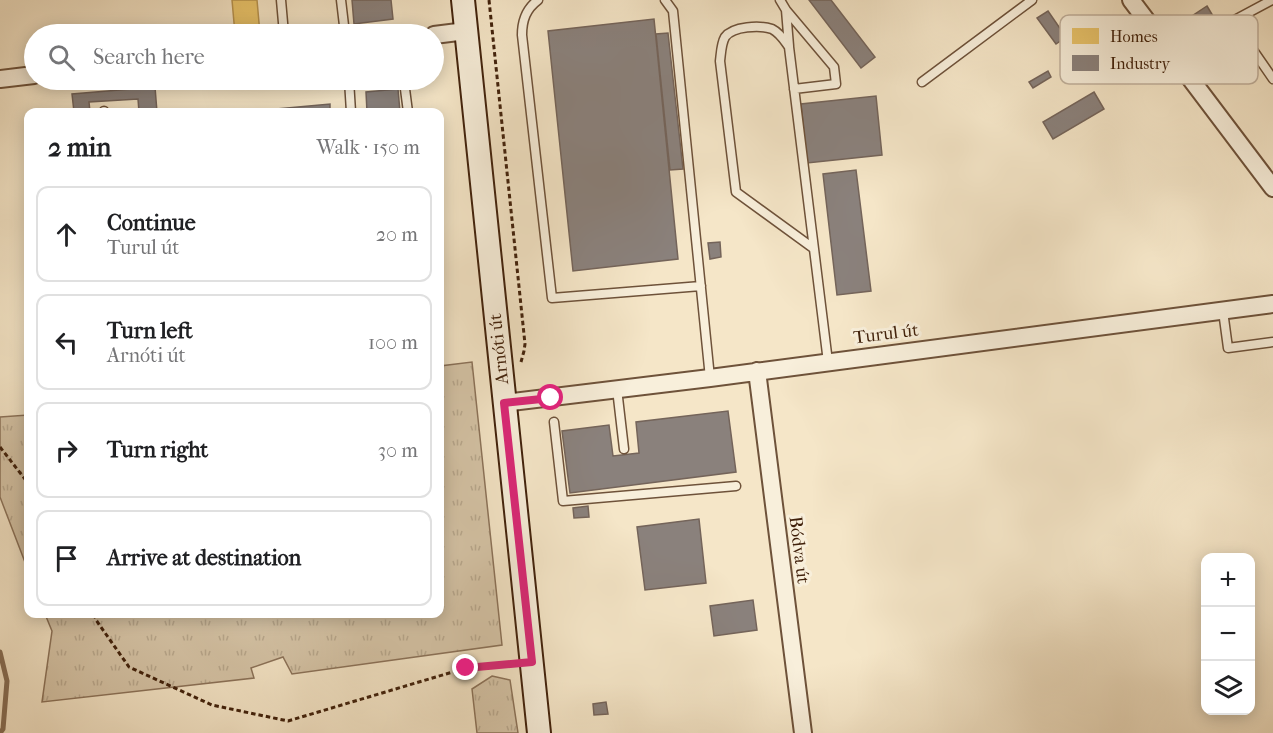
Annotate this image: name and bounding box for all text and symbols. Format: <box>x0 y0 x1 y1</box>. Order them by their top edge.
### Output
legend <box>1060 15 1258 84</box>
search box <box>24 24 444 90</box>
text: Homes <box>1110 27 1158 46</box>
icon: search <box>45 41 78 74</box>
text: Search here <box>93 44 205 70</box>
text: Industry <box>1110 54 1171 73</box>
text: 2 min <box>48 132 111 163</box>
text: Walk · 150 m <box>316 136 420 159</box>
text: Continue <box>107 210 196 236</box>
icon: ahead <box>50 218 83 251</box>
text: 20 m <box>376 223 418 246</box>
text: Turul út <box>107 236 179 259</box>
street label: Arnóti út <box>485 312 513 386</box>
text: Turn left <box>107 318 193 344</box>
street label: Turul út <box>852 320 920 348</box>
icon: left <box>50 326 83 359</box>
text: 100 m <box>368 331 418 354</box>
text: Arnóti út <box>107 344 186 367</box>
route start <box>537 384 563 410</box>
icon: right <box>50 434 83 467</box>
text: Turn right <box>107 437 208 463</box>
text: 30 m <box>378 439 418 462</box>
street label: Bódva út <box>784 515 814 586</box>
icon: arrive <box>50 542 83 575</box>
text: Arrive at destination <box>107 545 301 571</box>
map controls <box>1201 553 1255 715</box>
button: + <box>1201 553 1255 607</box>
button: − <box>1201 607 1255 661</box>
route end <box>452 654 478 680</box>
button: layers <box>1201 661 1255 715</box>

